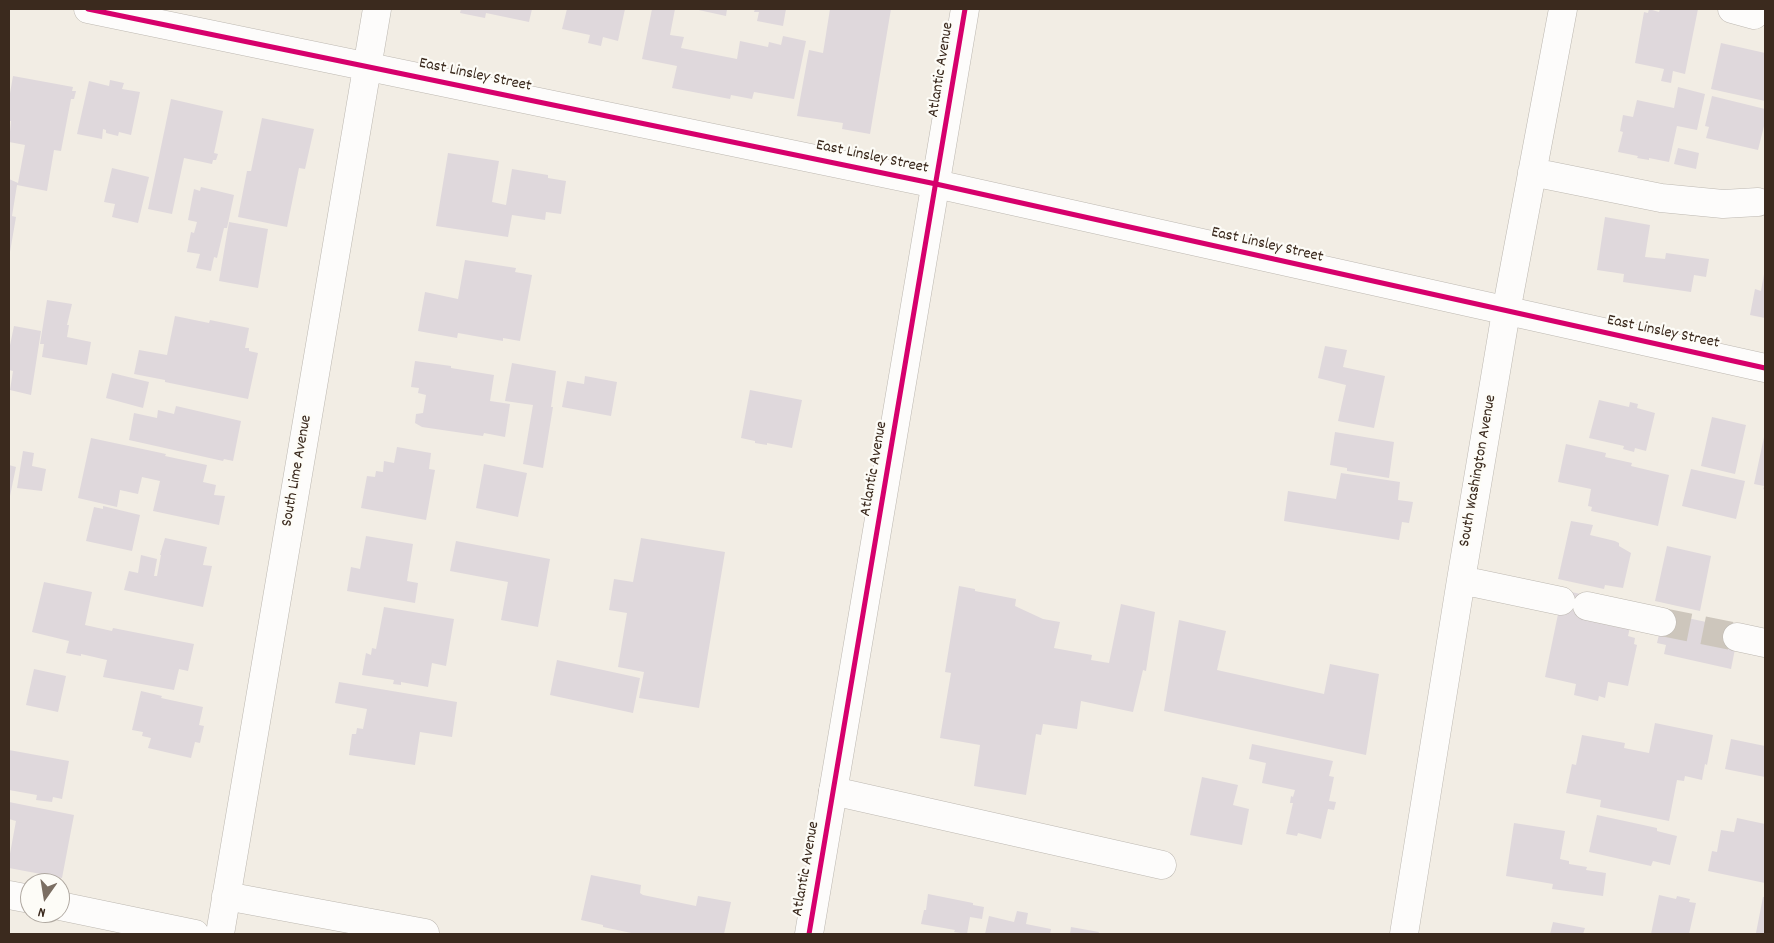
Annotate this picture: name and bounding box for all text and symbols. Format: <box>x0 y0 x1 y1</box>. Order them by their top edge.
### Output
street label: Atlantic Avenue <box>925 21 959 119</box>
street label: East Linsley Street <box>417 55 533 97</box>
street label: East Linsley Street <box>814 137 930 179</box>
street label: East Linsley Street <box>1209 224 1325 268</box>
street label: East Linsley Street <box>1605 312 1721 354</box>
street label: South Washington Avenue <box>1456 394 1502 548</box>
street label: South Lime Avenue <box>279 414 317 528</box>
street label: Atlantic Avenue <box>857 420 893 518</box>
street label: Atlantic Avenue <box>789 820 825 918</box>
north arrow <box>20 873 70 923</box>
text: N <box>36 901 47 922</box>

